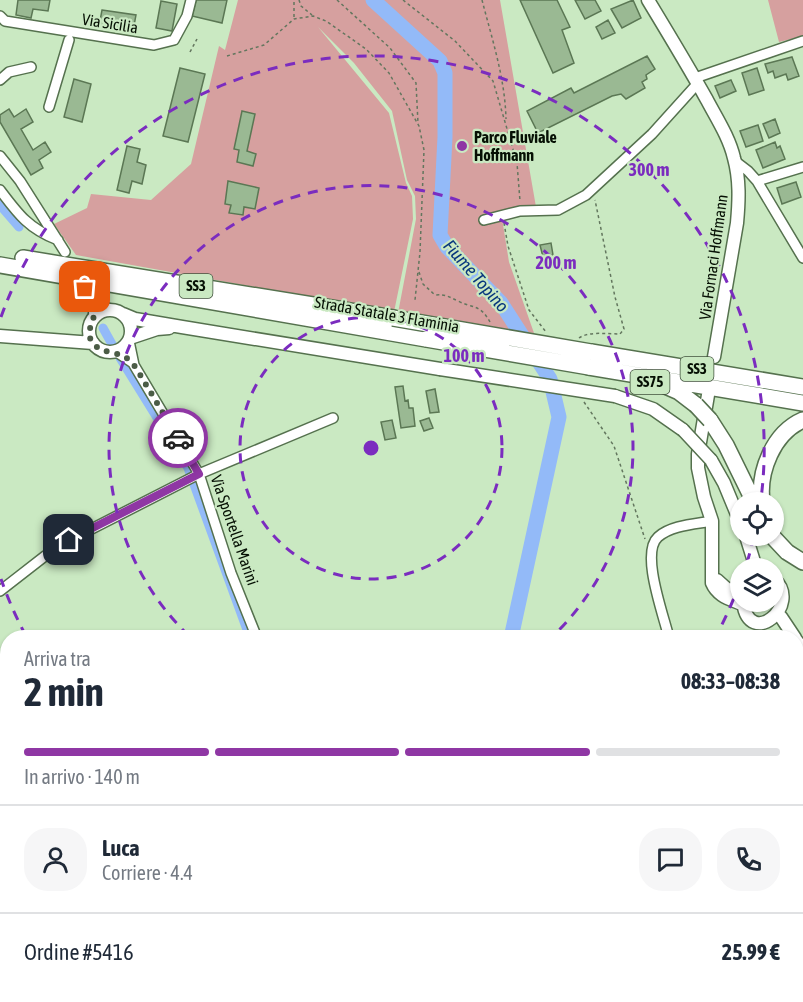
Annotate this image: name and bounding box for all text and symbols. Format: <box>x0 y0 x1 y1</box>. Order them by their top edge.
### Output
street label: Via Sicilia <box>81 10 139 36</box>
place label: Parco Fluviale Hoffmann <box>474 128 557 164</box>
marker: Parco Fluviale Hoffmann <box>455 139 469 153</box>
text: 300 m <box>629 159 669 180</box>
street label: Via Fornaci Hoffmann <box>695 193 731 321</box>
water label: Fiume Topino <box>439 235 513 316</box>
text: 200 m <box>536 252 576 273</box>
pin <box>59 261 110 312</box>
icon: bag <box>68 270 101 303</box>
road number: SS3 <box>180 274 212 298</box>
street label: Strada Statale 3 Flaminia <box>313 292 461 336</box>
text: 100 m <box>444 345 484 366</box>
road number: SS3 <box>680 357 714 381</box>
road number: SS75 <box>630 370 670 394</box>
courier <box>148 408 208 468</box>
icon: car <box>162 422 195 455</box>
centre of rings <box>361 438 381 458</box>
street label: Via Sportella Marini <box>207 473 262 588</box>
map controls <box>730 492 784 612</box>
button: locate <box>730 492 784 546</box>
pin <box>43 514 94 565</box>
icon: home <box>52 523 85 556</box>
button: layers <box>730 558 784 612</box>
text: Arriva tra <box>24 647 91 670</box>
text: 08:33–08:38 <box>681 668 780 694</box>
text: 2 min <box>24 670 104 714</box>
text: In arrivo · 140 m <box>24 765 140 788</box>
button: person <box>24 828 87 891</box>
button: chat <box>639 828 702 891</box>
button: phone <box>717 828 780 891</box>
text: Luca <box>102 835 140 861</box>
text: Corriere · 4.4 <box>102 861 193 884</box>
text: Ordine #5416 <box>24 939 134 965</box>
text: 25.99 € <box>722 939 780 965</box>

